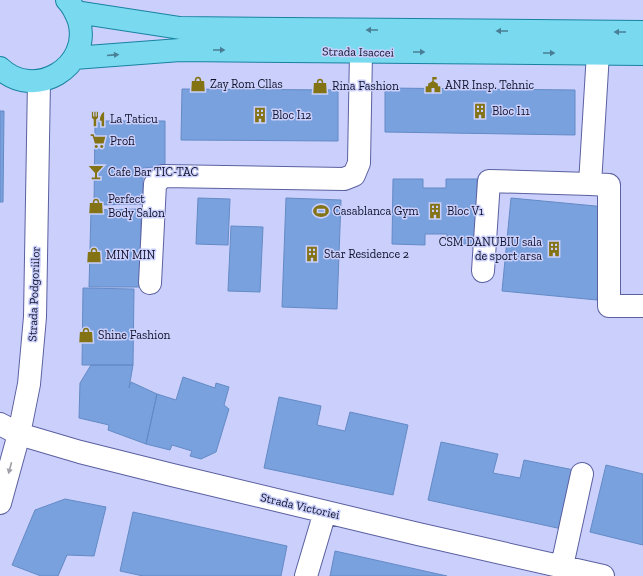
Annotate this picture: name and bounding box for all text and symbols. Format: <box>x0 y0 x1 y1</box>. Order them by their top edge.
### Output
one-way arrow <box>365 27 378 33</box>
one-way arrow <box>495 28 508 34</box>
one-way arrow <box>613 29 626 35</box>
street label: Strada Isaccei <box>322 44 395 60</box>
one-way arrow <box>213 47 226 53</box>
one-way arrow <box>413 49 426 55</box>
one-way arrow <box>543 50 556 56</box>
one-way arrow <box>107 52 119 59</box>
shop icon: Zay Rom Cllas <box>189 75 207 93</box>
public building icon: ANR Insp. Tehnic <box>424 76 442 94</box>
place label: Zay Rom Cllas <box>210 77 283 91</box>
shop icon: Rina Fashion <box>311 77 329 95</box>
place label: ANR Insp. Tehnic <box>445 78 535 92</box>
place label: Rina Fashion <box>332 79 399 93</box>
building icon: Bloc I11 <box>471 102 489 120</box>
place label: Bloc I11 <box>492 104 530 118</box>
building icon: Bloc I12 <box>251 106 269 124</box>
place label: Bloc I12 <box>272 108 311 122</box>
restaurant icon: La Taticu <box>89 110 107 128</box>
place label: La Taticu <box>110 112 158 126</box>
supermarket icon: Profi <box>89 132 107 150</box>
place label: Profi <box>110 134 135 148</box>
bar icon: Cafe Bar TIC-TAC <box>87 163 105 181</box>
place label: Cafe Bar TIC-TAC <box>108 165 199 179</box>
place label: Perfect Body Salon <box>108 192 165 220</box>
shop icon: Perfect Body Salon <box>87 197 105 215</box>
sports icon: Casablanca Gym <box>312 202 330 220</box>
building icon: Bloc V1 <box>426 202 444 220</box>
place label: Casablanca Gym <box>333 204 419 218</box>
place label: Bloc V1 <box>447 204 484 218</box>
place label: CSM DANUBIU sala de sport arsa <box>439 235 542 263</box>
building icon: CSM DANUBIU sala de sport arsa <box>545 240 563 258</box>
building icon: Star Residence 2 <box>303 245 321 263</box>
street label: Strada Podgoriilor <box>25 246 43 342</box>
shop icon: MIN MIN <box>85 246 103 264</box>
place label: Star Residence 2 <box>324 247 409 261</box>
place label: MIN MIN <box>106 248 155 262</box>
shop icon: Shine Fashion <box>77 326 95 344</box>
place label: Shine Fashion <box>98 328 171 342</box>
one-way arrow <box>7 463 13 475</box>
street label: Strada Victoriei <box>259 490 342 522</box>

